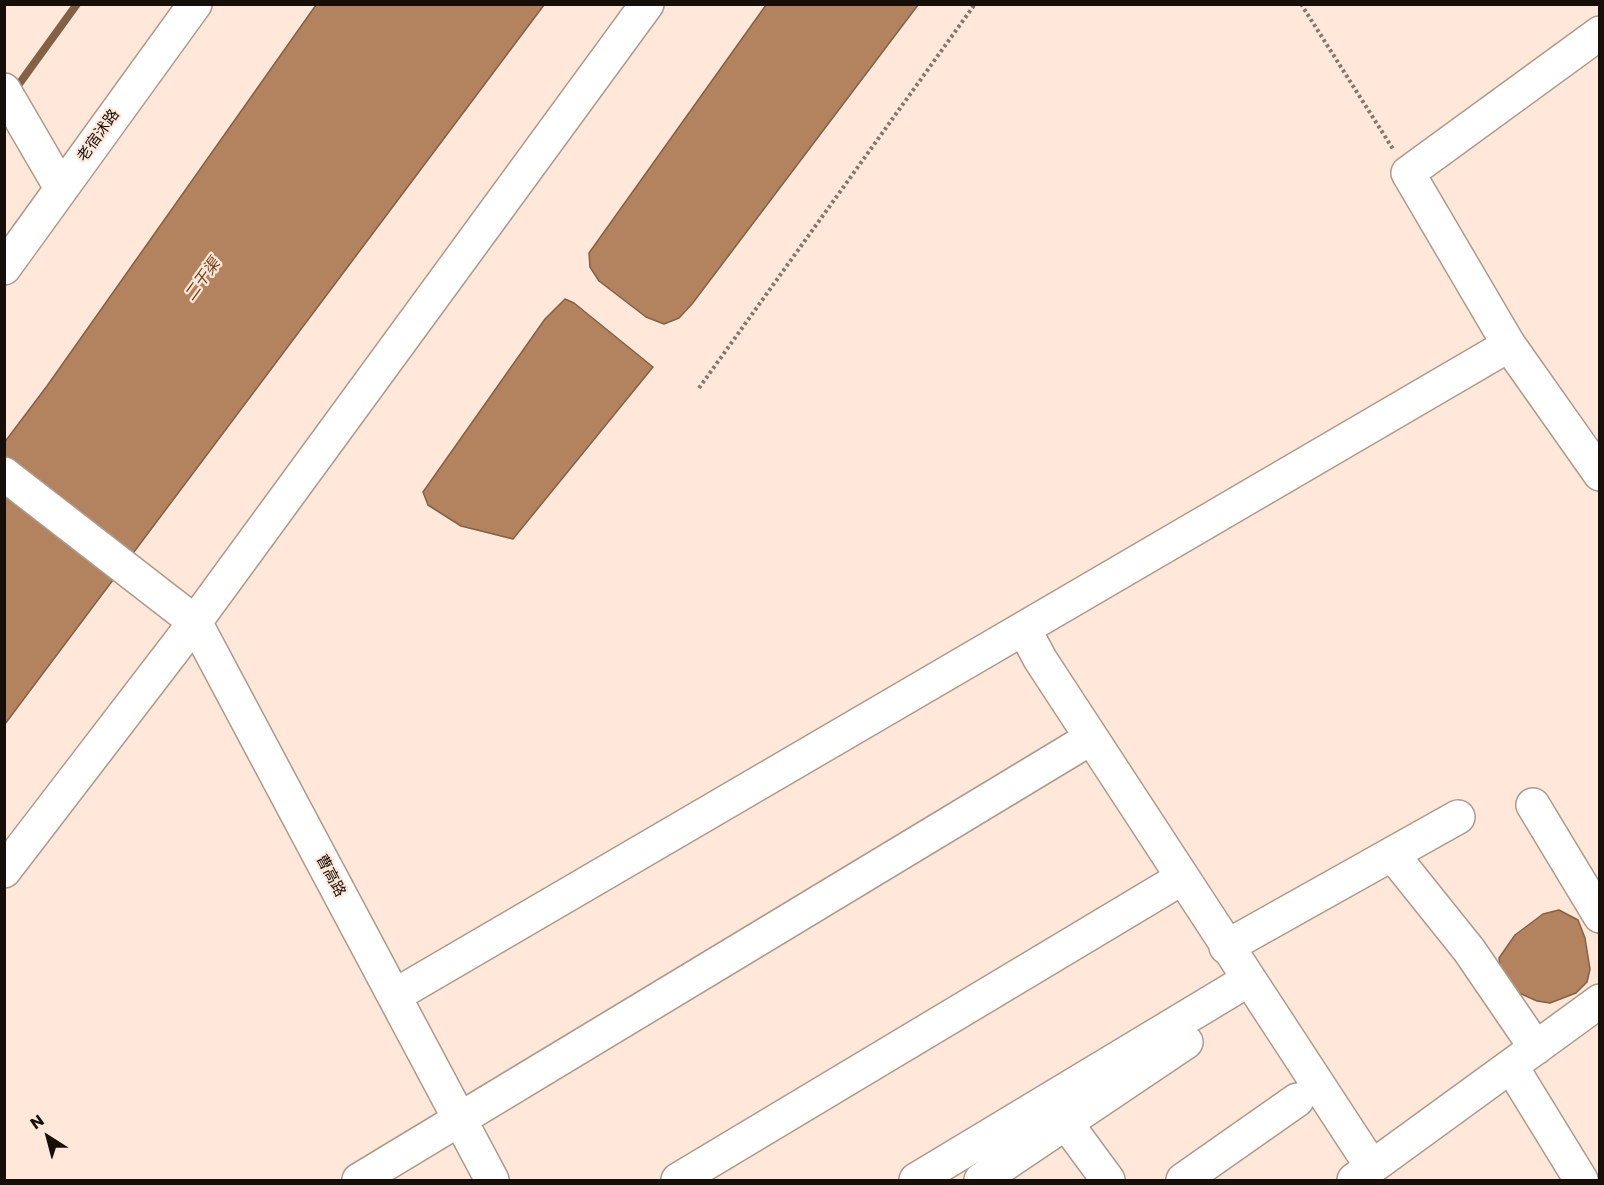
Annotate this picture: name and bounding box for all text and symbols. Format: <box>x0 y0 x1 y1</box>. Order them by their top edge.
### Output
street label: 老宿沭路 <box>74 106 124 166</box>
water label: 二干渠 <box>181 255 225 305</box>
street label: 曹高路 <box>311 852 349 900</box>
north arrow <box>18 1107 78 1167</box>
text: N <box>25 1109 49 1135</box>

